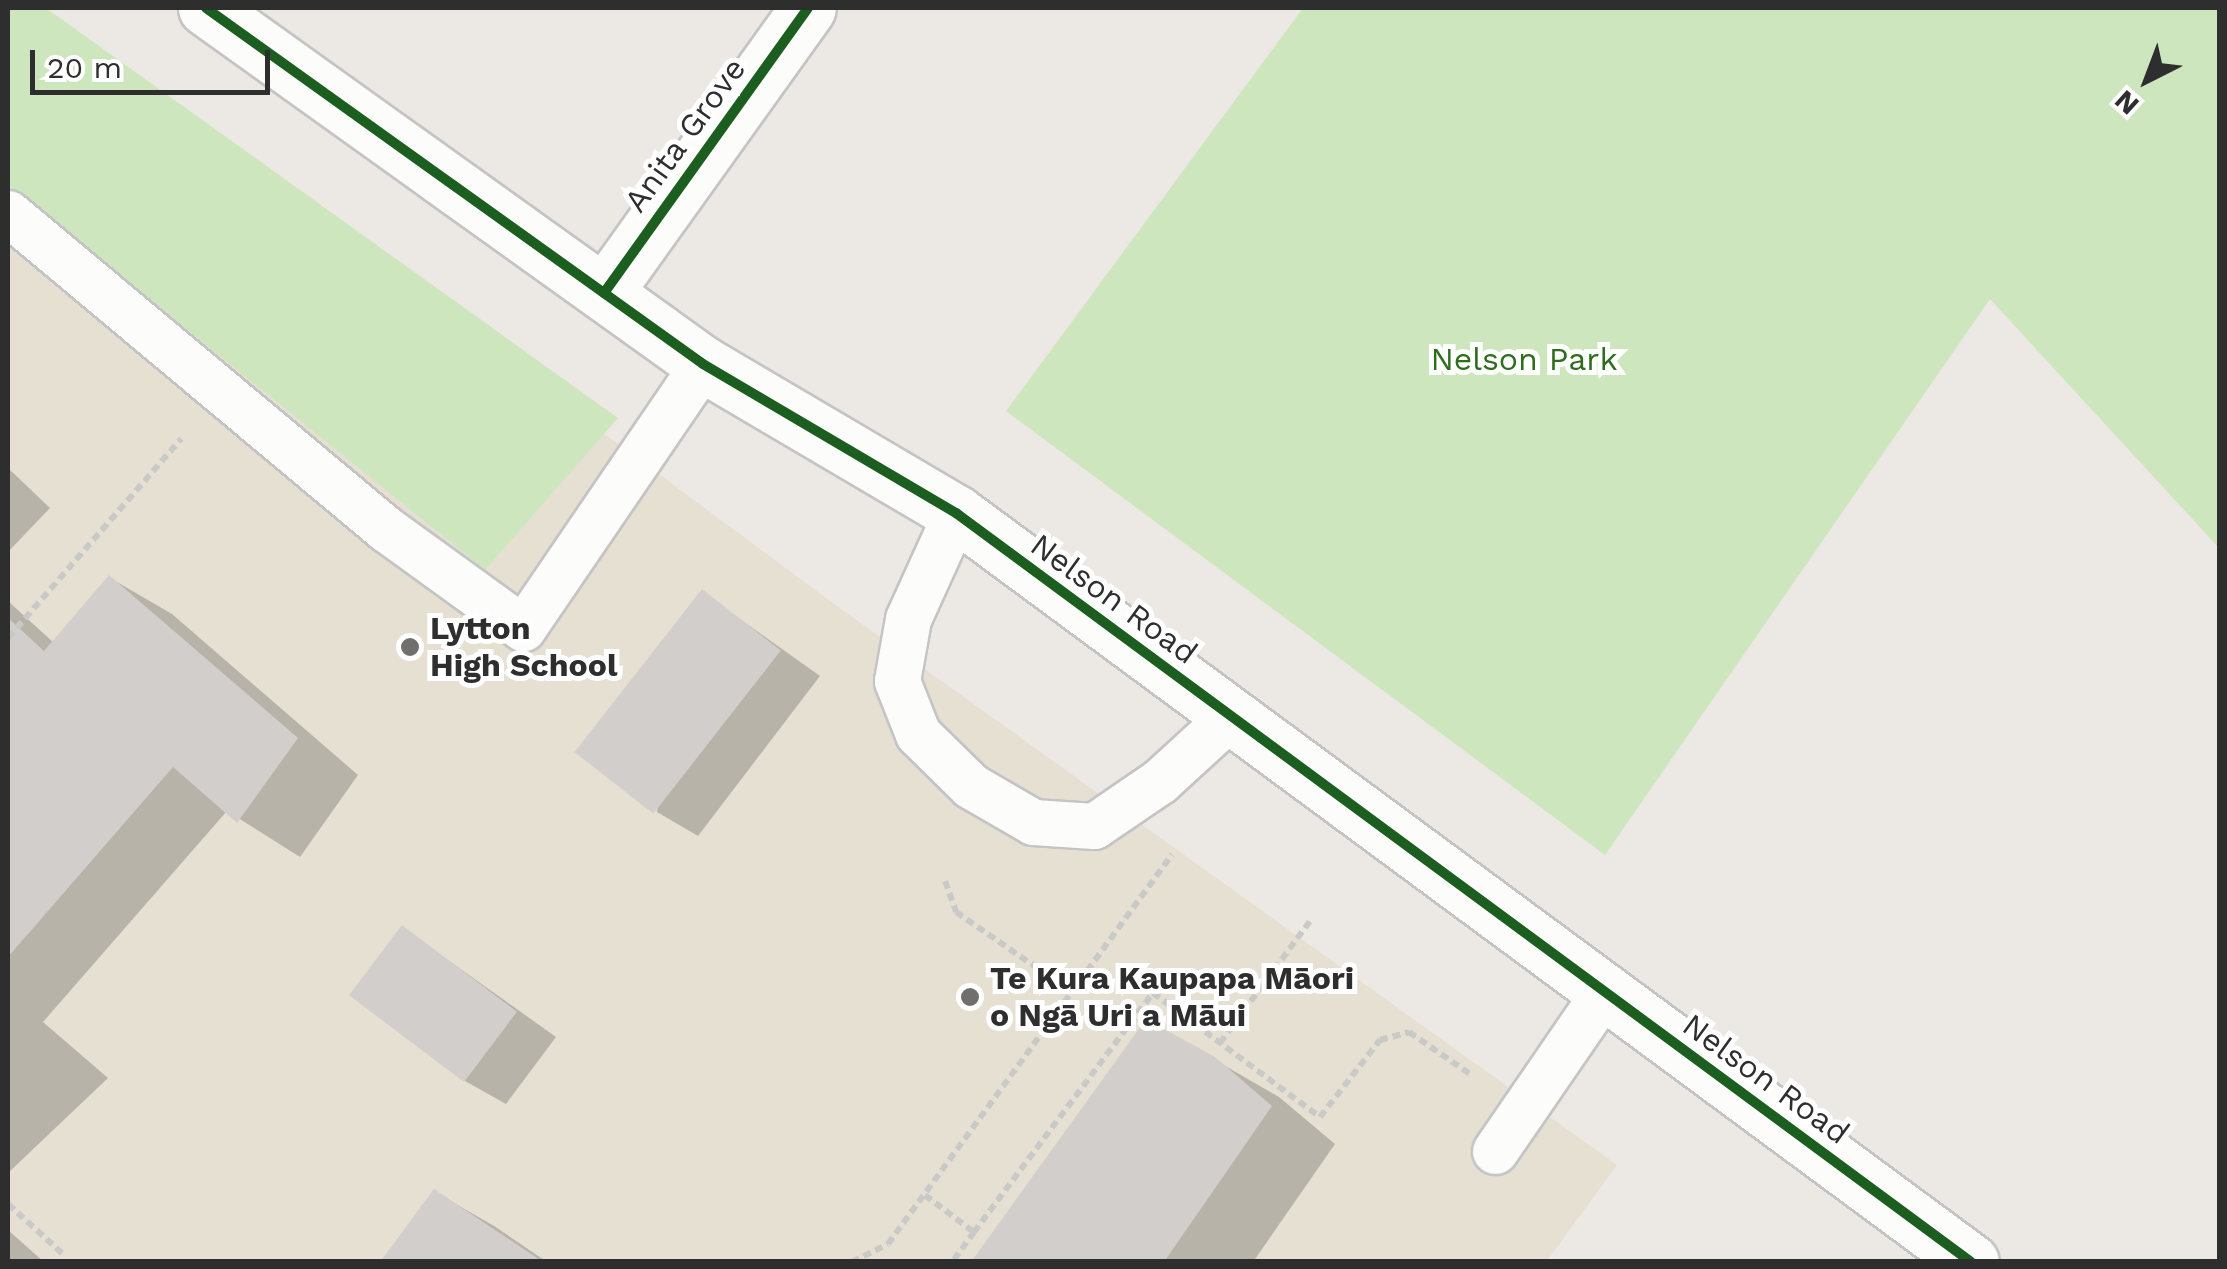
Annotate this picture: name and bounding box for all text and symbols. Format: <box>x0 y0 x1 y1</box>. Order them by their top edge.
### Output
scale bar <box>35 30 275 92</box>
north arrow <box>2097 30 2197 130</box>
text: 20 m <box>47 50 122 85</box>
street label: Anita Grove <box>616 50 754 220</box>
text: N <box>2108 83 2145 122</box>
park label: Nelson Park <box>1430 340 1618 378</box>
street label: Nelson Road <box>1023 526 1205 672</box>
place label: Lytton High School <box>430 610 617 685</box>
marker: Lytton High School <box>399 636 421 658</box>
place label: Te Kura Kaupapa Māori o Ngā Uri a Māui <box>990 960 1355 1035</box>
marker: Te Kura Kaupapa Māori o Ngā Uri a Māui <box>959 986 981 1008</box>
street label: Nelson Road <box>1675 1006 1857 1152</box>

